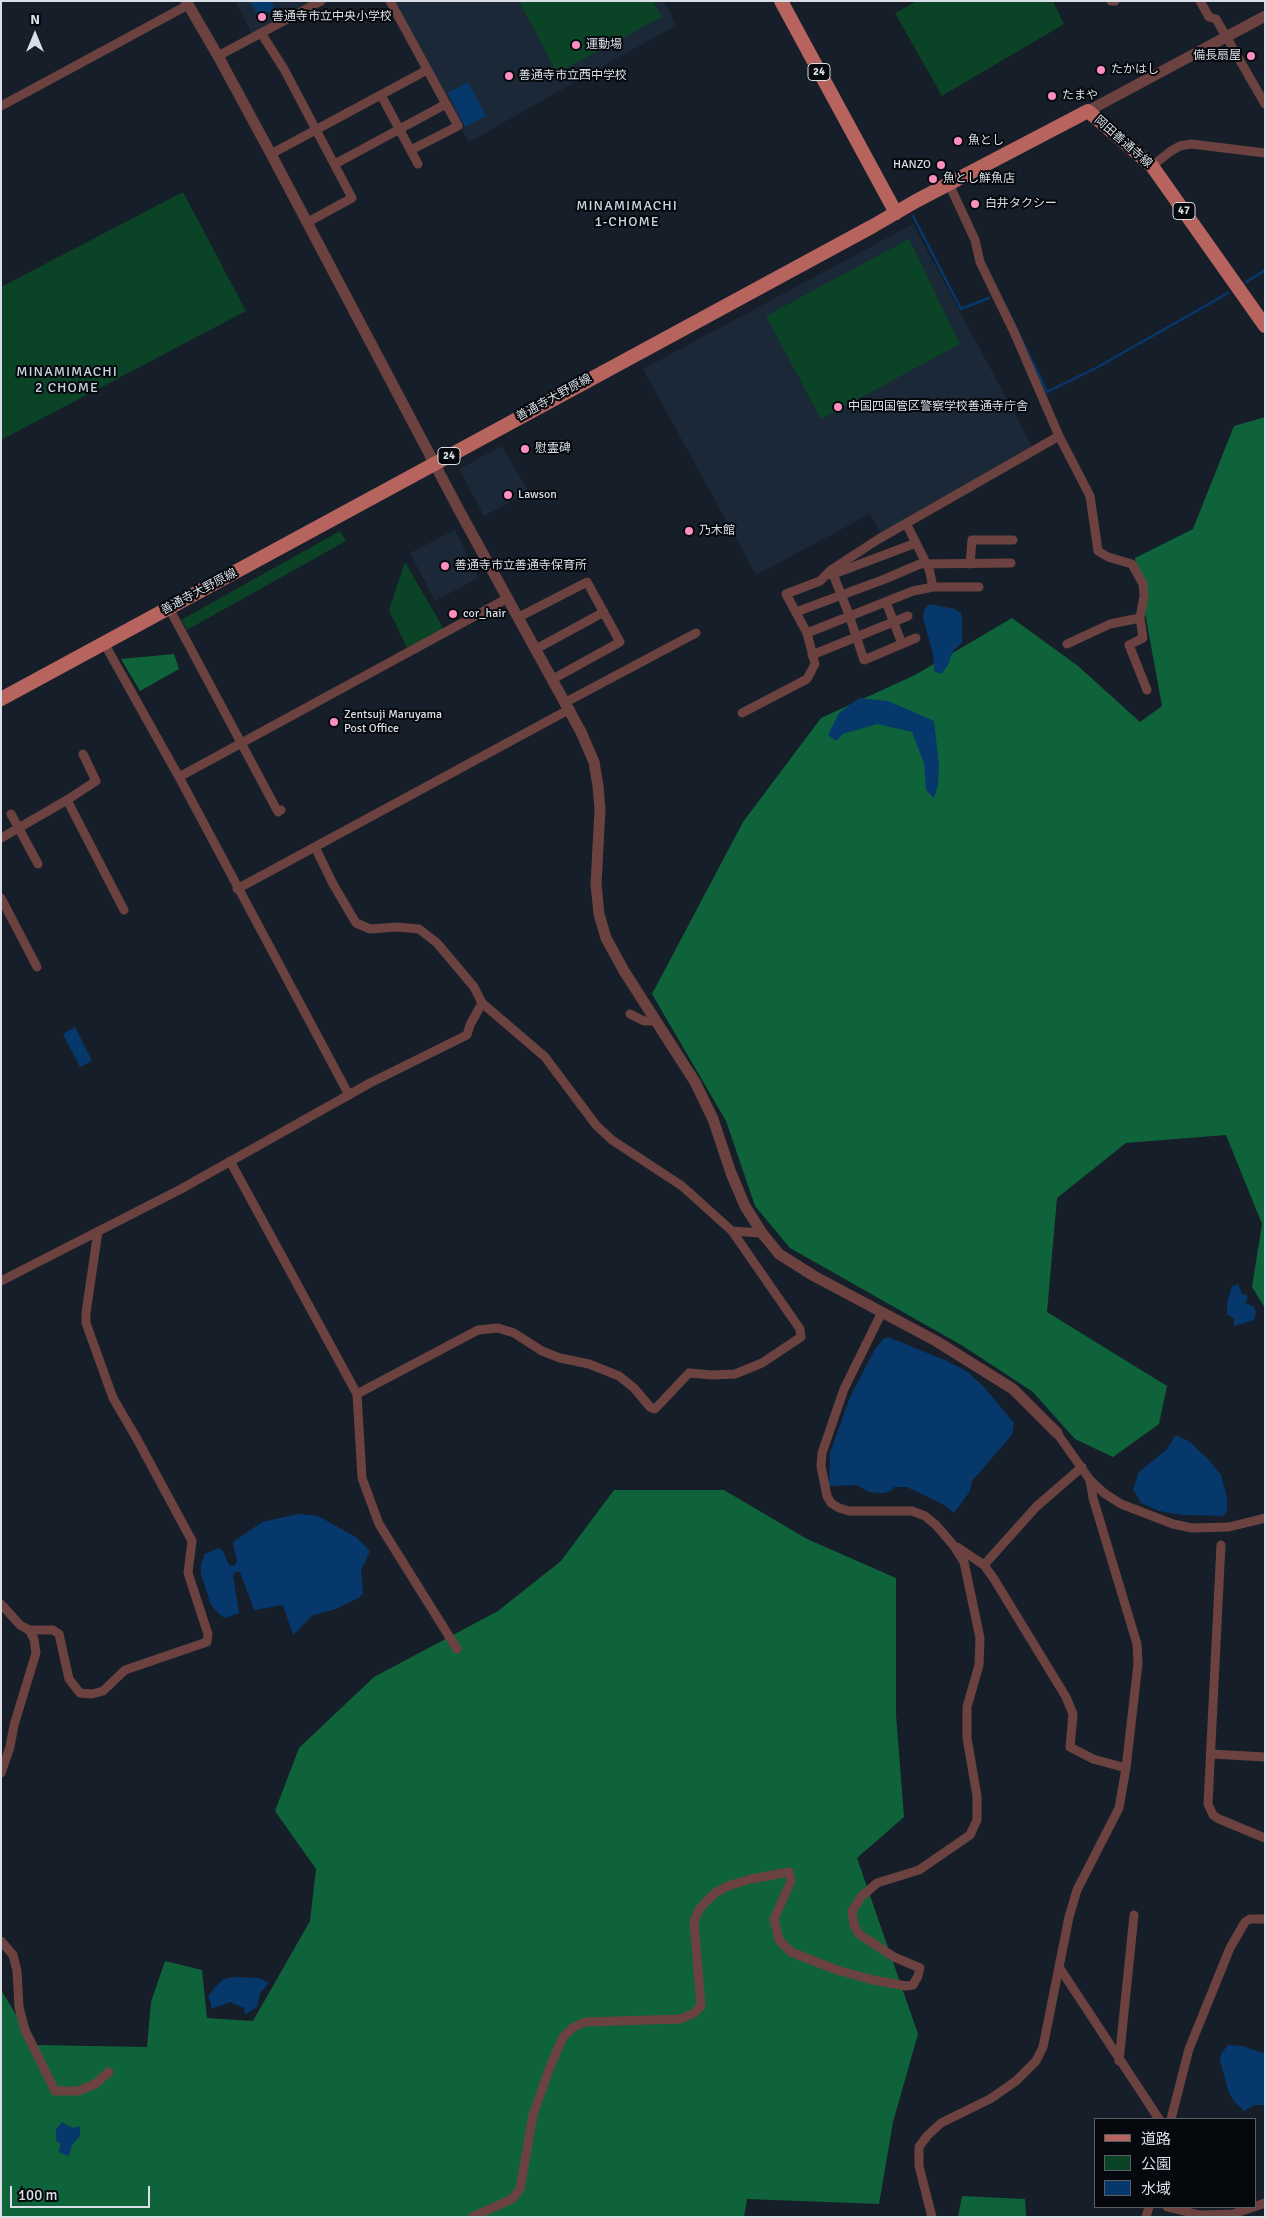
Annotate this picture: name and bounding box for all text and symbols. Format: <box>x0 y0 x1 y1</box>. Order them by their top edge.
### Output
north arrow <box>10 10 60 60</box>
place label: 善通寺市立中央小学校 <box>272 10 392 24</box>
text: N <box>30 11 40 28</box>
marker: 善通寺市立中央小学校 <box>256 11 268 23</box>
place label: 運動場 <box>586 38 622 52</box>
marker: 運動場 <box>570 39 582 51</box>
place label: 備長扇屋 <box>1193 49 1241 63</box>
marker: 備長扇屋 <box>1245 50 1257 62</box>
place label: たかはし <box>1111 63 1159 77</box>
road number: 24 <box>808 64 830 80</box>
marker: たかはし <box>1095 64 1107 76</box>
place label: 善通寺市立西中学校 <box>519 69 627 83</box>
marker: 善通寺市立西中学校 <box>503 70 515 82</box>
place label: たまや <box>1062 89 1098 103</box>
marker: たまや <box>1046 90 1058 102</box>
street label: 岡田善通寺線 <box>1091 113 1155 171</box>
place label: 魚とし <box>968 134 1004 148</box>
marker: 魚とし <box>952 135 964 147</box>
place label: HANZO <box>893 158 931 172</box>
marker: HANZO <box>935 159 947 171</box>
place label: 魚とし鮮魚店 <box>943 172 1015 186</box>
marker: 魚とし鮮魚店 <box>927 173 939 185</box>
place label: 白井タクシー <box>985 197 1057 211</box>
district label: MINAMIMACHI 1-CHOME <box>575 198 679 230</box>
marker: 白井タクシー <box>969 198 981 210</box>
road number: 47 <box>1173 202 1195 220</box>
district label: MINAMIMACHI 2 CHOME <box>15 364 119 397</box>
street label: 善通寺大野原線 <box>514 371 594 425</box>
place label: 中国四国管区警察学校善通寺庁舎 <box>848 400 1028 414</box>
marker: 中国四国管区警察学校善通寺庁舎 <box>832 401 844 413</box>
place label: 慰霊碑 <box>535 442 571 456</box>
marker: 慰霊碑 <box>519 443 531 455</box>
road number: 24 <box>438 448 460 464</box>
place label: Lawson <box>518 488 557 502</box>
marker: Lawson <box>502 489 514 501</box>
place label: 乃木館 <box>699 524 735 538</box>
marker: 乃木館 <box>683 525 695 537</box>
place label: 善通寺市立善通寺保育所 <box>455 559 587 573</box>
marker: 善通寺市立善通寺保育所 <box>439 560 451 572</box>
street label: 善通寺大野原線 <box>159 566 239 618</box>
place label: cor_hair <box>463 607 506 621</box>
marker: cor_hair <box>447 608 459 620</box>
place label: Zentsuji Maruyama Post Office <box>344 708 442 736</box>
marker: Zentsuji Maruyama Post Office <box>328 716 340 728</box>
legend <box>1094 2118 1256 2208</box>
text: 道路 <box>1141 2130 1171 2148</box>
text: 公園 <box>1141 2155 1171 2173</box>
scale bar <box>12 2176 152 2208</box>
text: 水域 <box>1141 2180 1171 2198</box>
text: 100 m <box>18 2186 58 2204</box>

